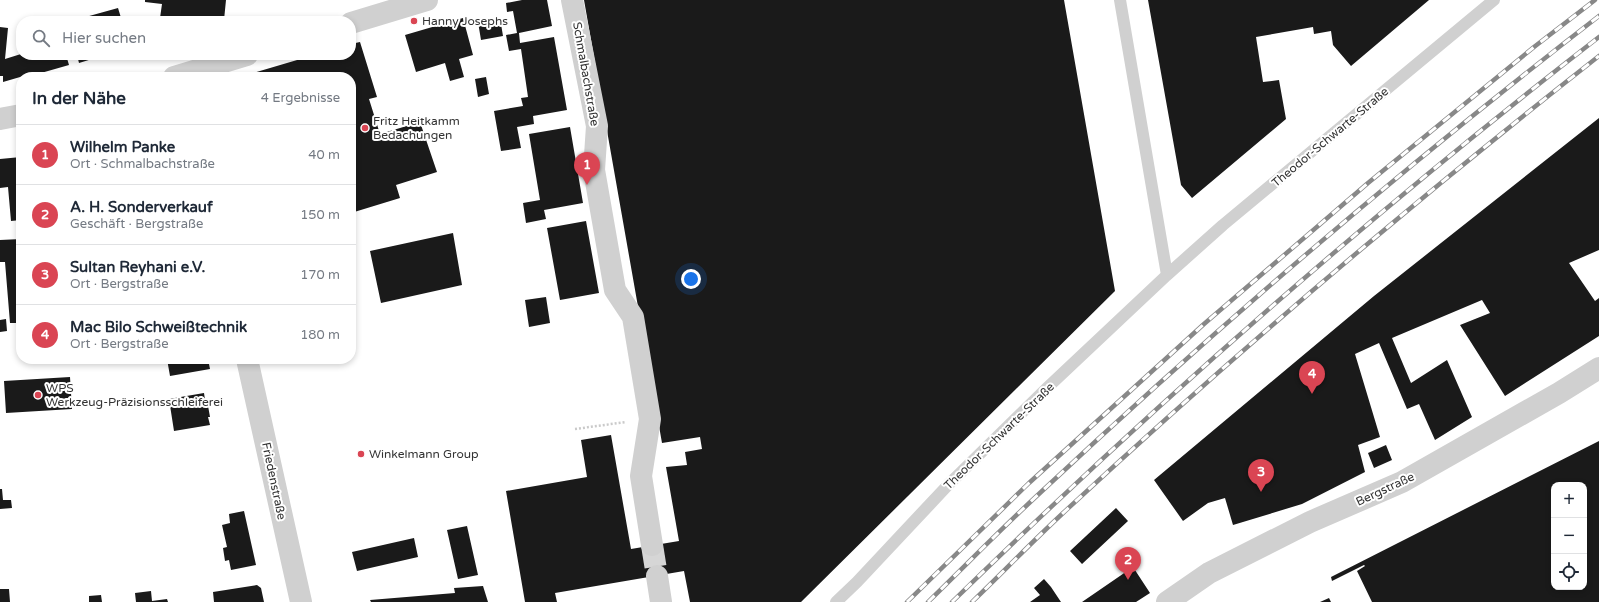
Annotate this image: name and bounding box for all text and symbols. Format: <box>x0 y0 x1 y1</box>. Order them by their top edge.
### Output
place label: Hanny Josephs <box>422 14 508 28</box>
search box <box>16 16 356 60</box>
marker: Hanny Josephs <box>409 16 419 26</box>
street label: Schmalbachstraße <box>570 21 602 127</box>
icon: search <box>30 27 52 49</box>
text: Hier suchen <box>62 29 146 47</box>
street label: Theodor-Schwarte-Straße <box>1269 84 1391 190</box>
text: In der Nähe <box>32 88 126 109</box>
text: 4 Ergebnisse <box>261 90 340 106</box>
place label: Fritz Heitkamm Bedachungen <box>373 114 460 142</box>
marker: Fritz Heitkamm Bedachungen <box>360 123 370 133</box>
text: Wilhelm Panke <box>70 138 175 156</box>
text: 1 <box>41 147 49 163</box>
text: 40 m <box>308 147 340 163</box>
pin: 1 <box>574 152 600 185</box>
text: Ort · Schmalbachstraße <box>70 156 215 172</box>
text: A. H. Sonderverkauf <box>70 198 213 216</box>
text: 2 <box>41 207 49 223</box>
text: 150 m <box>300 207 340 223</box>
text: Geschäft · Bergstraße <box>70 216 203 232</box>
text: Sultan Reyhani e.V. <box>70 258 205 276</box>
text: 3 <box>41 267 49 283</box>
text: 170 m <box>300 267 340 283</box>
your location <box>681 269 701 289</box>
text: Ort · Bergstraße <box>70 276 169 292</box>
text: Mac Bilo Schweißtechnik <box>70 318 247 336</box>
text: 4 <box>41 327 49 343</box>
text: 180 m <box>300 327 340 343</box>
text: Ort · Bergstraße <box>70 336 169 352</box>
pin: 4 <box>1299 361 1325 394</box>
street label: Theodor-Schwarte-Straße <box>941 380 1057 492</box>
place label: WPS Werkzeug-Präzisionsschleiferei <box>46 381 223 409</box>
marker: WPS Werkzeug-Präzisionsschleiferei <box>33 390 43 400</box>
street label: Friedenstraße <box>259 441 289 521</box>
place label: Winkelmann Group <box>369 447 479 461</box>
marker: Winkelmann Group <box>356 449 366 459</box>
pin: 3 <box>1248 459 1274 492</box>
street label: Bergstraße <box>1354 469 1417 509</box>
map controls <box>1551 482 1587 590</box>
button: + <box>1551 482 1587 518</box>
button: − <box>1551 518 1587 554</box>
pin: 2 <box>1115 547 1141 580</box>
button: locate <box>1551 554 1587 590</box>

